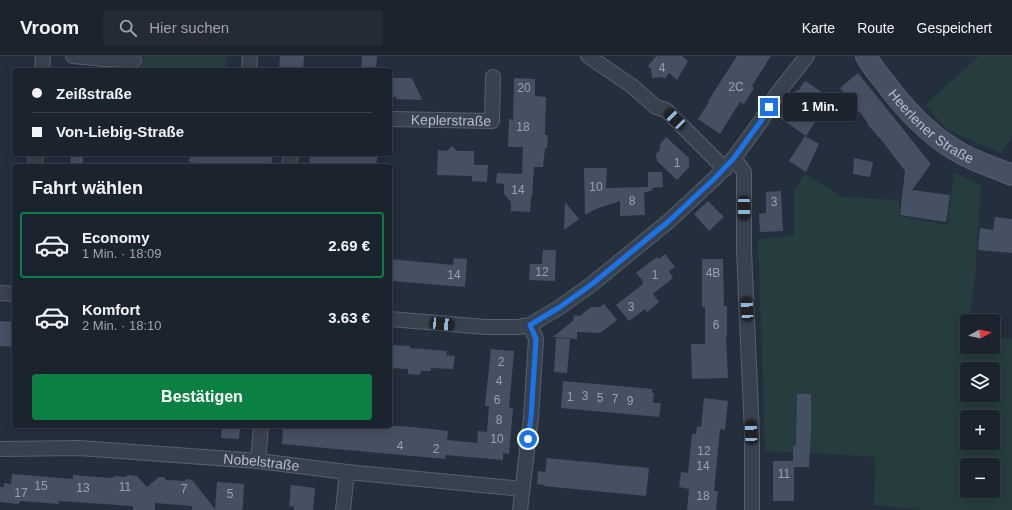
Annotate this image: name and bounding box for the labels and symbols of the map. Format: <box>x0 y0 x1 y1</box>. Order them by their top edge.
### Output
house number: 4 <box>659 61 666 75</box>
house number: 2C <box>728 80 744 94</box>
house number: 20 <box>517 81 531 95</box>
street label: Heerlener Straße <box>885 86 977 167</box>
callout: 1 Min. <box>783 93 857 121</box>
route end <box>760 98 778 116</box>
car <box>662 106 688 132</box>
street label: Keplerstraße <box>411 111 491 129</box>
house number: 18 <box>516 120 530 134</box>
house number: 1 <box>674 156 681 170</box>
house number: 10 <box>589 180 603 194</box>
house number: 14 <box>511 183 525 197</box>
house number: 8 <box>629 194 636 208</box>
house number: 3 <box>771 195 778 209</box>
car <box>738 196 750 220</box>
house number: 12 <box>535 265 549 279</box>
house number: 4B <box>706 266 720 280</box>
house number: 14 <box>447 268 461 282</box>
house number: 1 <box>652 268 659 282</box>
car <box>740 297 754 321</box>
house number: 3 <box>628 300 635 314</box>
north arrow <box>960 314 1000 354</box>
car <box>430 317 454 331</box>
house number: 6 <box>713 318 720 332</box>
house number: 2 <box>498 355 505 369</box>
house number: 4 <box>496 374 503 388</box>
house number: 3 <box>582 389 589 403</box>
house number: 1 <box>567 390 574 404</box>
house number: 5 <box>597 391 604 405</box>
house number: 7 <box>612 392 619 406</box>
house number: 6 <box>494 393 501 407</box>
house number: 9 <box>627 394 634 408</box>
house number: 8 <box>496 413 503 427</box>
car <box>745 420 757 444</box>
route start <box>519 430 537 448</box>
house number: 10 <box>490 432 504 446</box>
house number: 4 <box>397 439 404 453</box>
house number: 2 <box>433 442 440 456</box>
house number: 12 <box>697 444 711 458</box>
street label: Nobelstraße <box>223 451 301 474</box>
house number: 14 <box>696 459 710 473</box>
house number: 11 <box>778 467 791 481</box>
house number: 15 <box>34 479 48 493</box>
house number: 11 <box>119 480 132 494</box>
house number: 13 <box>76 481 90 495</box>
house number: 7 <box>181 482 188 496</box>
house number: 17 <box>14 486 28 500</box>
house number: 5 <box>227 487 234 501</box>
house number: 18 <box>696 489 710 503</box>

